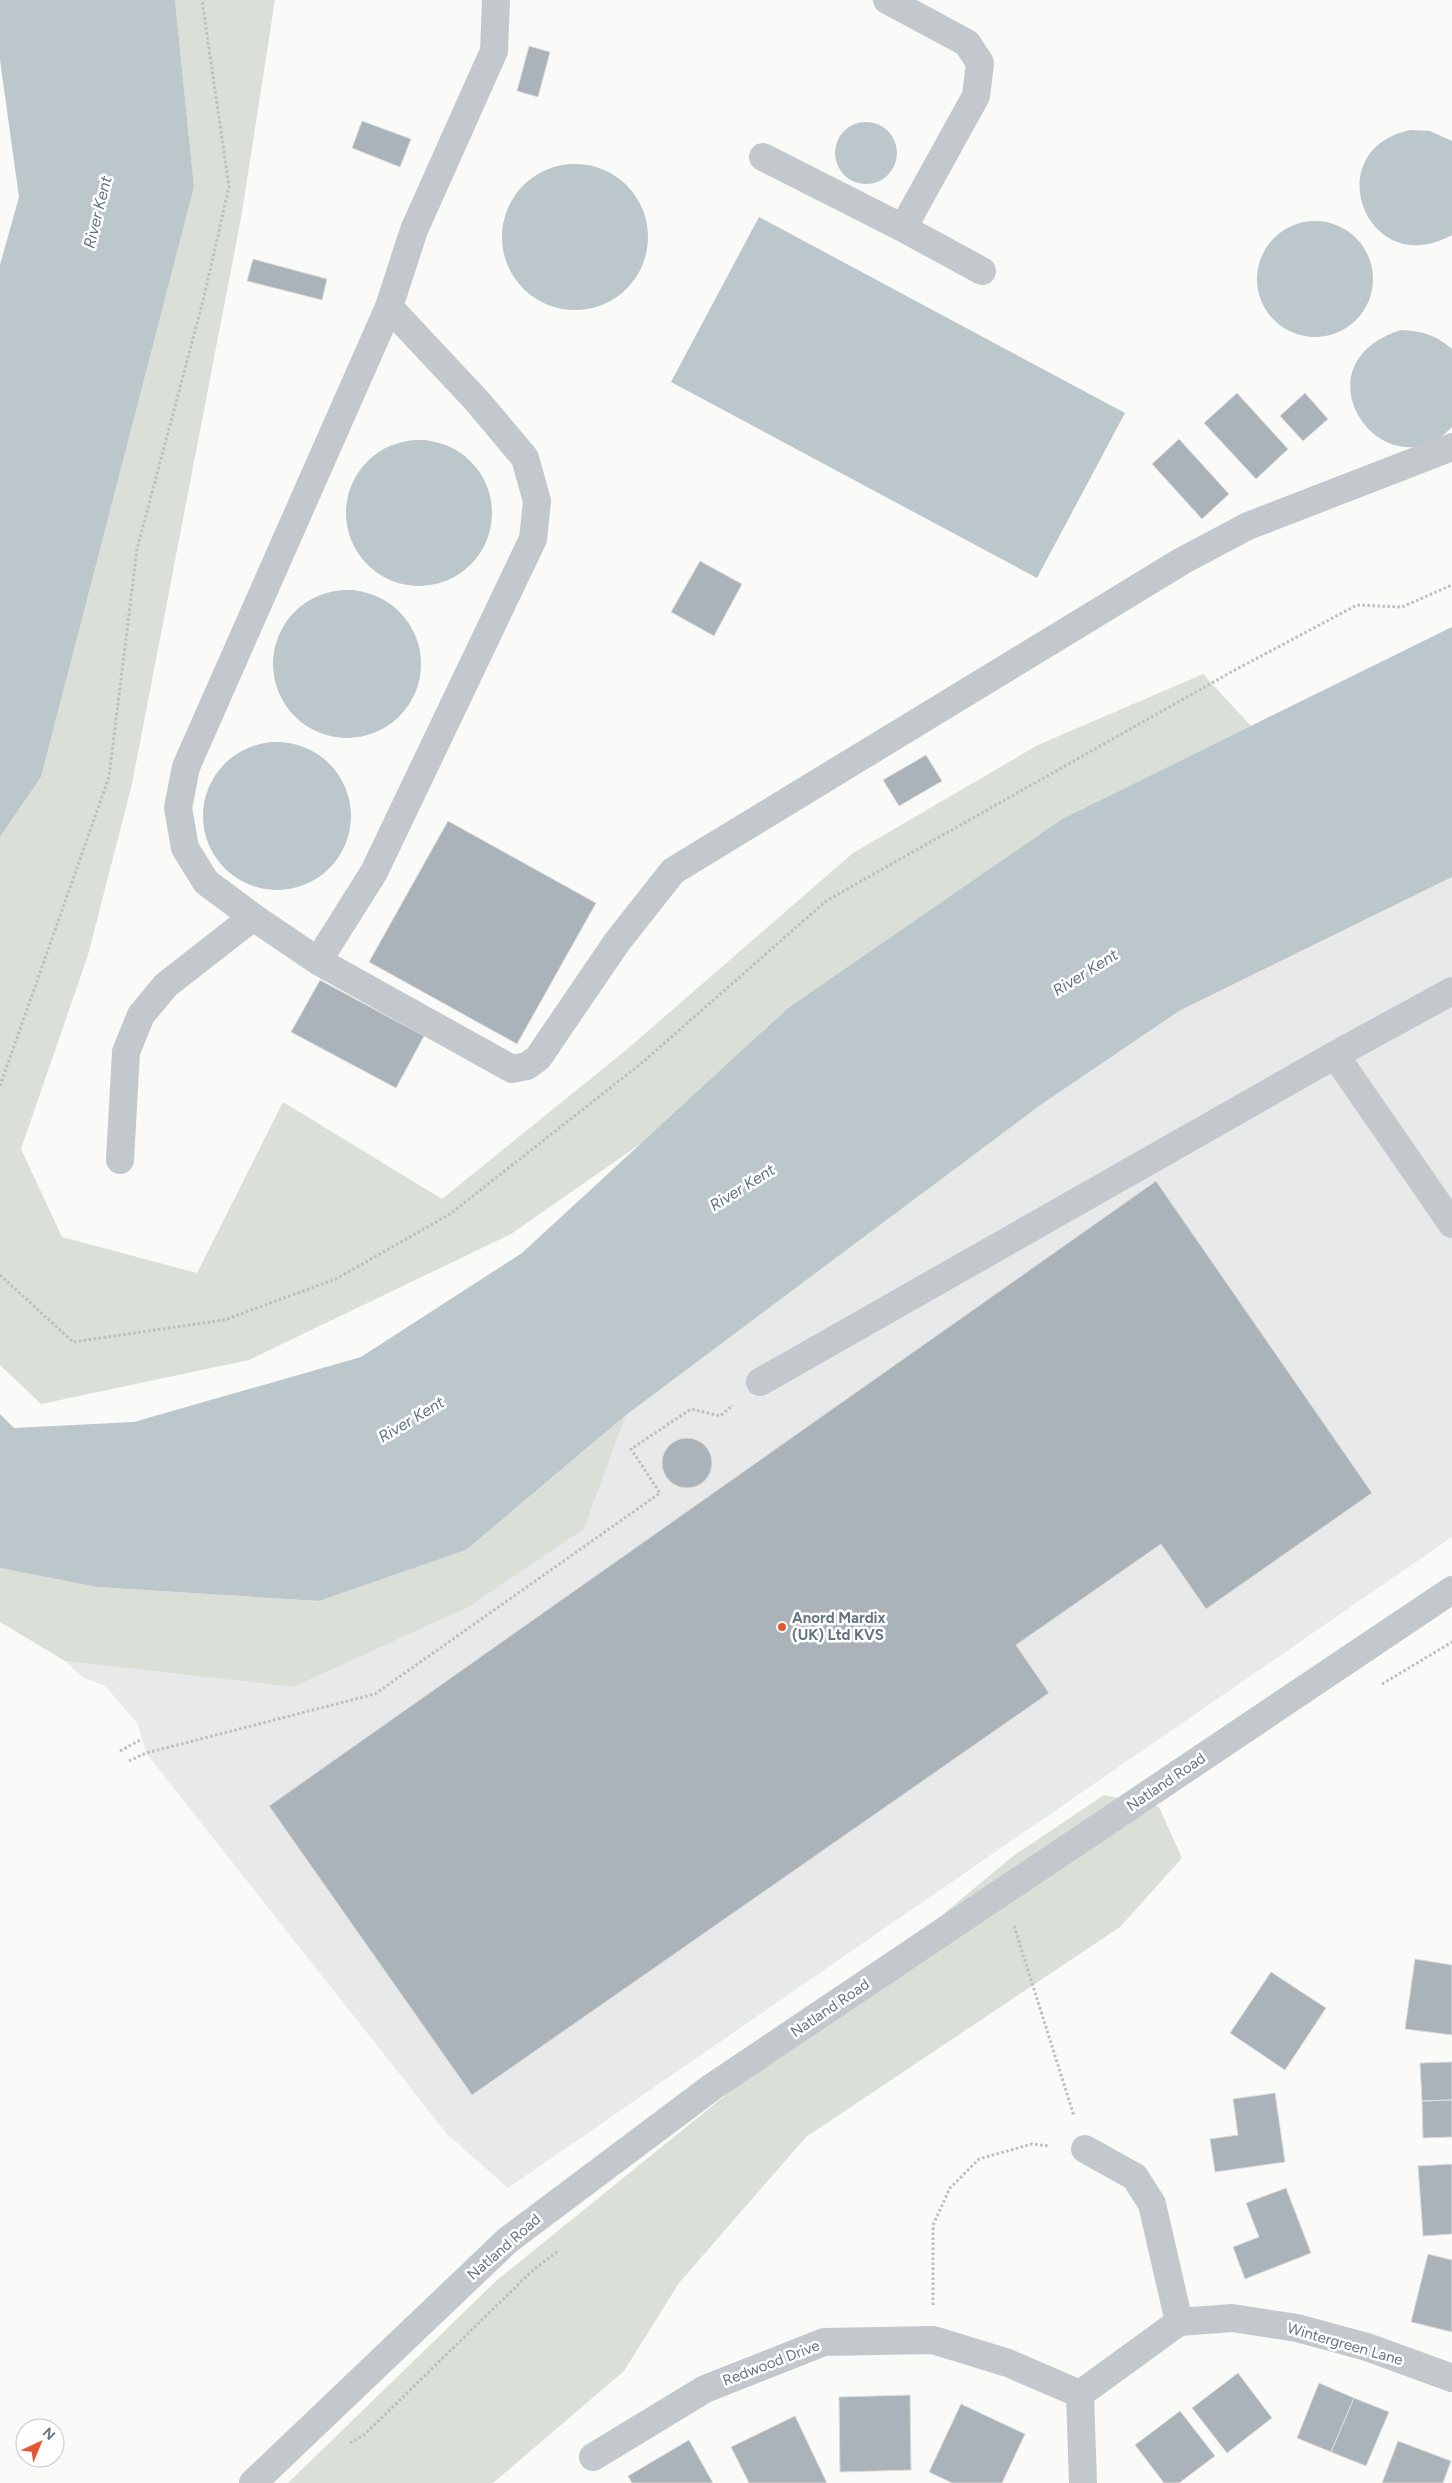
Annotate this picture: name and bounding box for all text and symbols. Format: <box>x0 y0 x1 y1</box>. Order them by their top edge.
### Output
water label: River Kent <box>79 173 116 250</box>
water label: River Kent <box>1049 944 1122 1000</box>
water label: River Kent <box>706 1159 779 1215</box>
water label: River Kent <box>375 1392 448 1447</box>
place label: Anord Mardix (UK) Ltd KVS <box>792 1609 886 1644</box>
marker: Anord Mardix (UK) Ltd KVS <box>776 1621 788 1633</box>
street label: Natland Road <box>1123 1749 1209 1815</box>
street label: Natland Road <box>787 1975 873 2041</box>
street label: Natland Road <box>464 2210 544 2284</box>
street label: Wintergreen Lane <box>1285 2319 1405 2369</box>
street label: Redwood Drive <box>720 2336 822 2390</box>
north arrow <box>15 2418 65 2468</box>
text: N <box>39 2424 58 2444</box>

